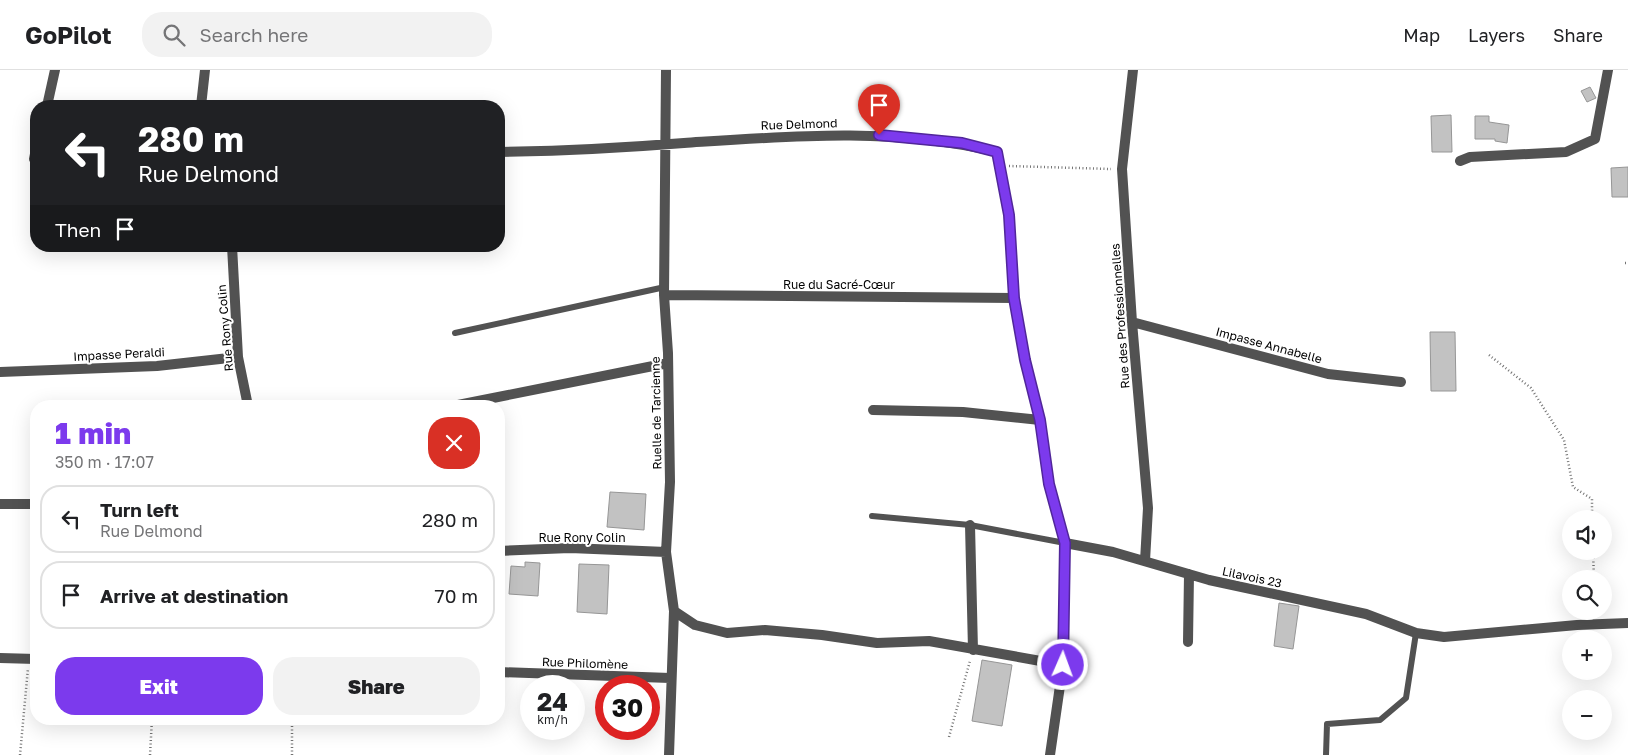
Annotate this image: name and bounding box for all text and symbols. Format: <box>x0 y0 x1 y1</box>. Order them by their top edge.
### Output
search box <box>142 12 492 57</box>
text: GoPilot <box>25 20 112 49</box>
icon: search <box>160 21 188 49</box>
text: Search here <box>200 23 308 46</box>
text: Map <box>1403 24 1440 46</box>
text: Layers <box>1468 24 1525 46</box>
text: Share <box>1553 24 1603 46</box>
pin <box>858 84 900 135</box>
icon: arrive <box>865 91 893 119</box>
street label: Rue Delmond <box>760 115 838 133</box>
text: 280 m <box>138 118 244 160</box>
icon: left <box>55 120 120 185</box>
text: Rue Delmond <box>138 160 279 187</box>
icon: arrive <box>111 215 139 243</box>
text: Then <box>55 218 101 241</box>
street label: Rue des Professionnelles <box>1107 243 1133 389</box>
street label: Rue du Sacré-Cœur <box>783 277 895 292</box>
street label: Rue Rony Colin <box>214 284 236 372</box>
street label: Impasse Annabelle <box>1214 324 1324 366</box>
street label: Impasse Peraldi <box>73 344 165 364</box>
street label: Ruelle de Tarcienne <box>648 356 664 470</box>
text: 1 min <box>55 415 131 451</box>
button: close <box>428 417 480 469</box>
text: 350 m · 17:07 <box>55 452 154 472</box>
text: Turn left <box>100 498 179 521</box>
icon: left <box>57 505 85 533</box>
text: 280 m <box>422 508 478 531</box>
map controls <box>1562 510 1612 740</box>
button: sound <box>1562 510 1612 560</box>
text: Rue Delmond <box>100 521 203 541</box>
street label: Rue Rony Colin <box>538 530 626 545</box>
street label: Lilavois 23 <box>1221 563 1283 591</box>
button: search <box>1562 570 1612 620</box>
icon: arrive <box>57 581 85 609</box>
text: Arrive at destination <box>100 584 288 607</box>
text: 70 m <box>435 584 478 607</box>
button: + <box>1562 630 1612 680</box>
position arrow <box>1036 638 1088 690</box>
street label: Rue Philomène <box>542 654 628 672</box>
button: Exit <box>55 657 263 715</box>
button: Share <box>273 657 480 715</box>
speed limit sign: 30 <box>595 675 660 740</box>
text: 24 <box>537 686 568 717</box>
button: − <box>1562 690 1612 740</box>
text: km/h <box>537 712 568 727</box>

